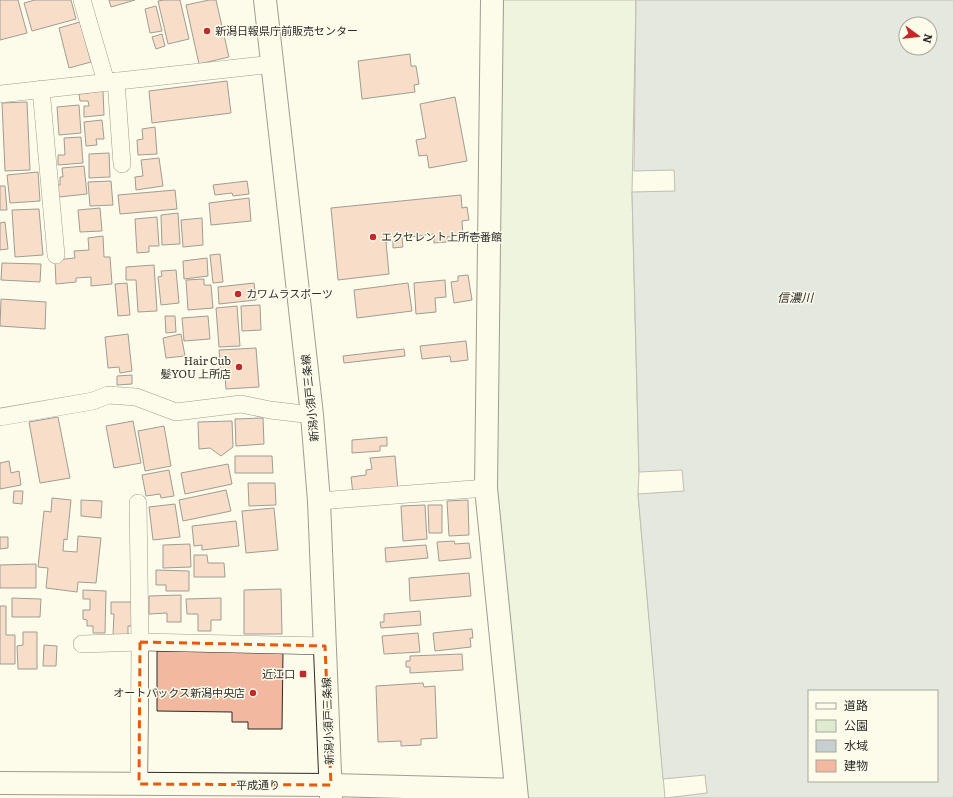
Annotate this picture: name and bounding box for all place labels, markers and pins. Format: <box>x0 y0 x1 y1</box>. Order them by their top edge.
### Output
place label: 新潟日報県庁前販売センター <box>215 22 358 38</box>
marker: 新潟日報県庁前販売センター <box>202 26 212 36</box>
place label: エクセレント上所壱番館 <box>381 228 502 244</box>
marker: エクセレント上所壱番館 <box>368 232 378 242</box>
place label: カワムラスポーツ <box>246 285 333 301</box>
marker: カワムラスポーツ <box>233 289 243 299</box>
place label: Hair Cub 髪YOU 上所店 <box>160 352 231 381</box>
marker: Hair Cub 髪YOU 上所店 <box>234 362 244 372</box>
place label: 近江口 <box>262 665 295 681</box>
marker: 近江口 <box>298 669 308 679</box>
place label: オートバックス新潟中央店 <box>113 684 245 700</box>
marker: オートバックス新潟中央店 <box>248 688 258 698</box>

